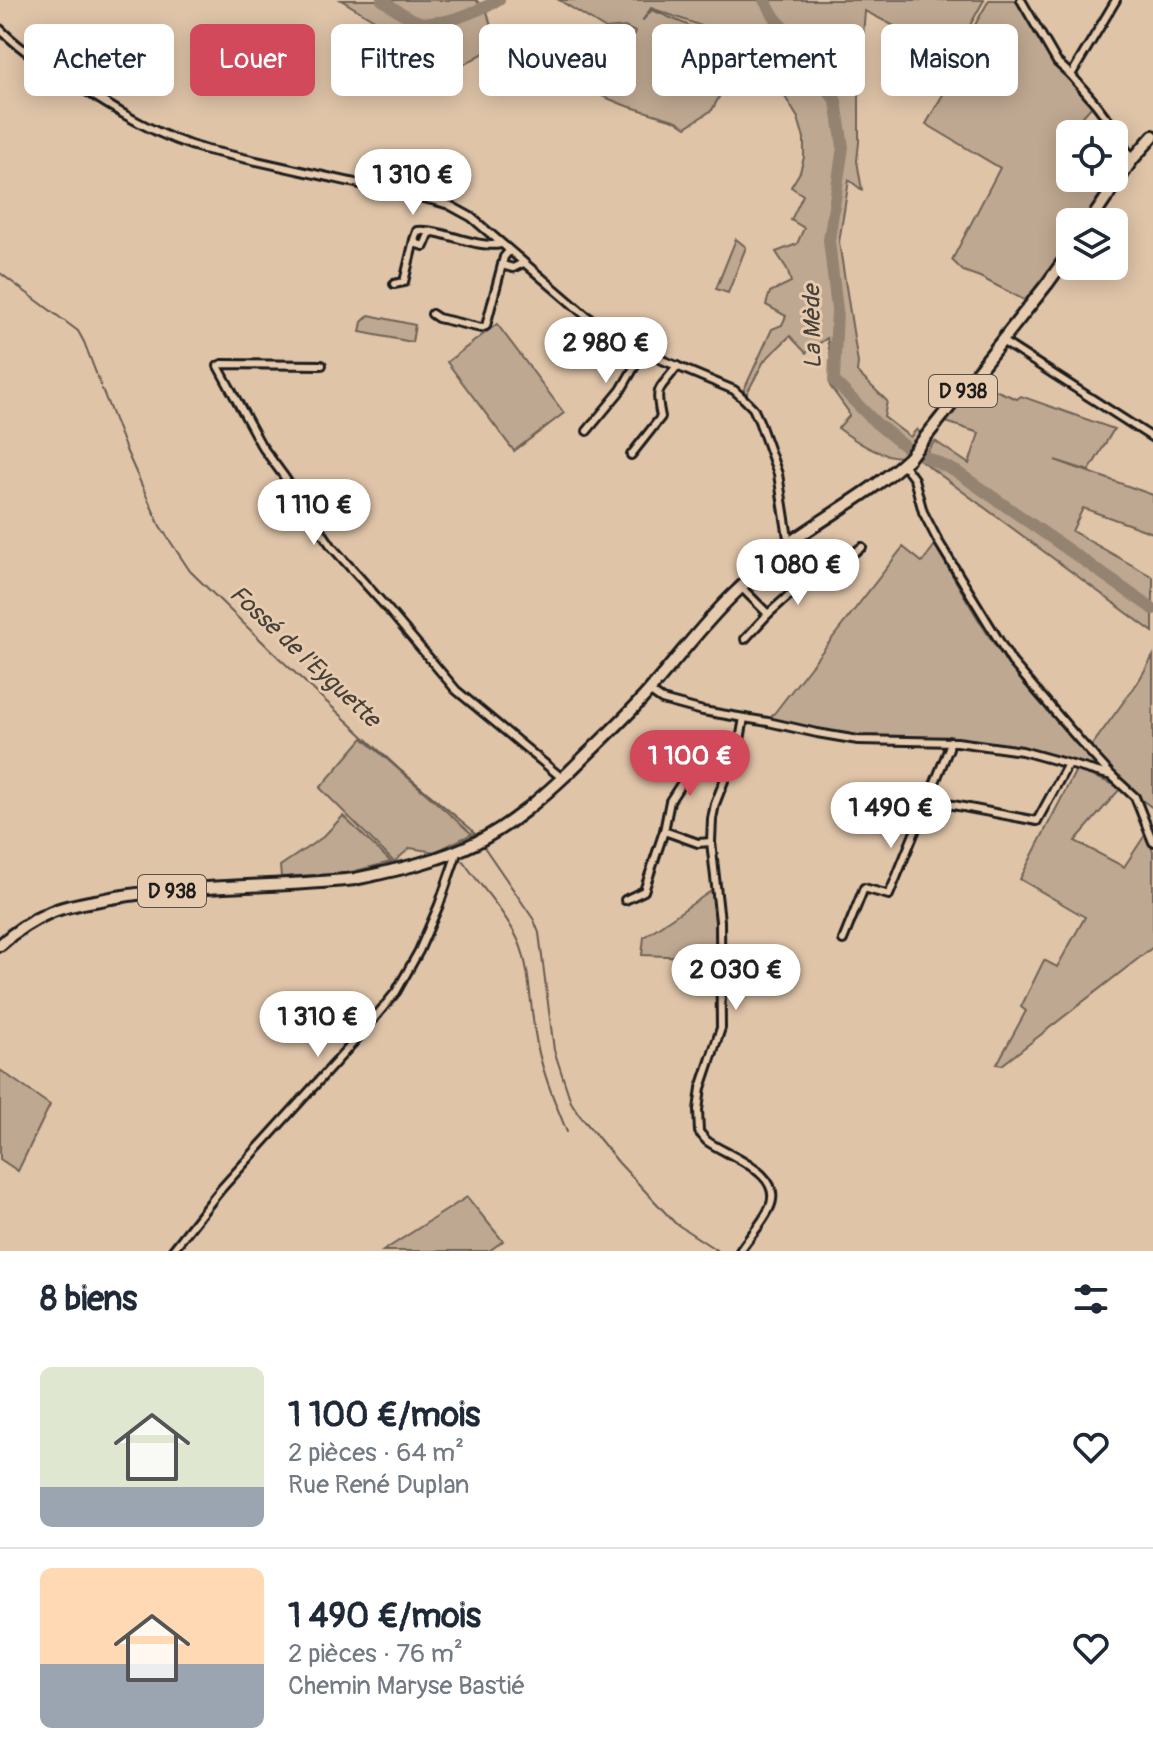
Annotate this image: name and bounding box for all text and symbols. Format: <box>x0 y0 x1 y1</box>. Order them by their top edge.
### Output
chip: Acheter <box>24 24 174 96</box>
chip: Louer <box>190 24 315 96</box>
chip: Filtres <box>331 24 463 96</box>
chip: Nouveau <box>479 24 636 96</box>
chip: Appartement <box>652 24 865 96</box>
chip: Maison <box>881 24 1018 96</box>
map controls <box>1056 120 1128 280</box>
button: locate <box>1056 120 1128 192</box>
pin: 1 310 € <box>339 149 487 217</box>
text: 1 310 € <box>372 159 454 191</box>
button: layers <box>1056 208 1128 280</box>
water label: La Mède <box>797 283 828 369</box>
pin: 2 980 € <box>532 317 680 385</box>
text: 2 980 € <box>562 327 650 359</box>
road number: D 938 <box>929 375 997 407</box>
pin: 1 110 € <box>240 479 388 547</box>
text: 1 110 € <box>276 489 352 521</box>
pin: 1 080 € <box>724 539 872 607</box>
text: 1 080 € <box>754 549 842 581</box>
water label: Fossé de l'Eyguette <box>223 579 387 735</box>
pin: 1 100 € <box>616 730 764 798</box>
text: 1 100 € <box>648 740 732 772</box>
pin: 1 490 € <box>817 782 965 850</box>
text: 1 490 € <box>849 792 933 824</box>
road number: D 938 <box>138 875 206 907</box>
pin: 2 030 € <box>662 944 810 1012</box>
text: 2 030 € <box>689 954 783 986</box>
pin: 1 310 € <box>244 991 392 1059</box>
text: 1 310 € <box>277 1001 359 1033</box>
icon: filters <box>1069 1277 1113 1321</box>
text: 8 biens <box>40 1278 137 1321</box>
text: 1 100 €/mois <box>288 1394 480 1437</box>
icon: home <box>104 1399 200 1495</box>
icon: heart <box>1069 1425 1113 1469</box>
text: 2 pièces · 64 m² <box>288 1437 464 1469</box>
text: Rue René Duplan <box>288 1469 470 1501</box>
text: 1 490 €/mois <box>288 1595 481 1638</box>
icon: home <box>104 1600 200 1696</box>
icon: heart <box>1069 1626 1113 1670</box>
text: 2 pièces · 76 m² <box>288 1638 463 1670</box>
text: Chemin Maryse Bastié <box>288 1670 525 1702</box>

